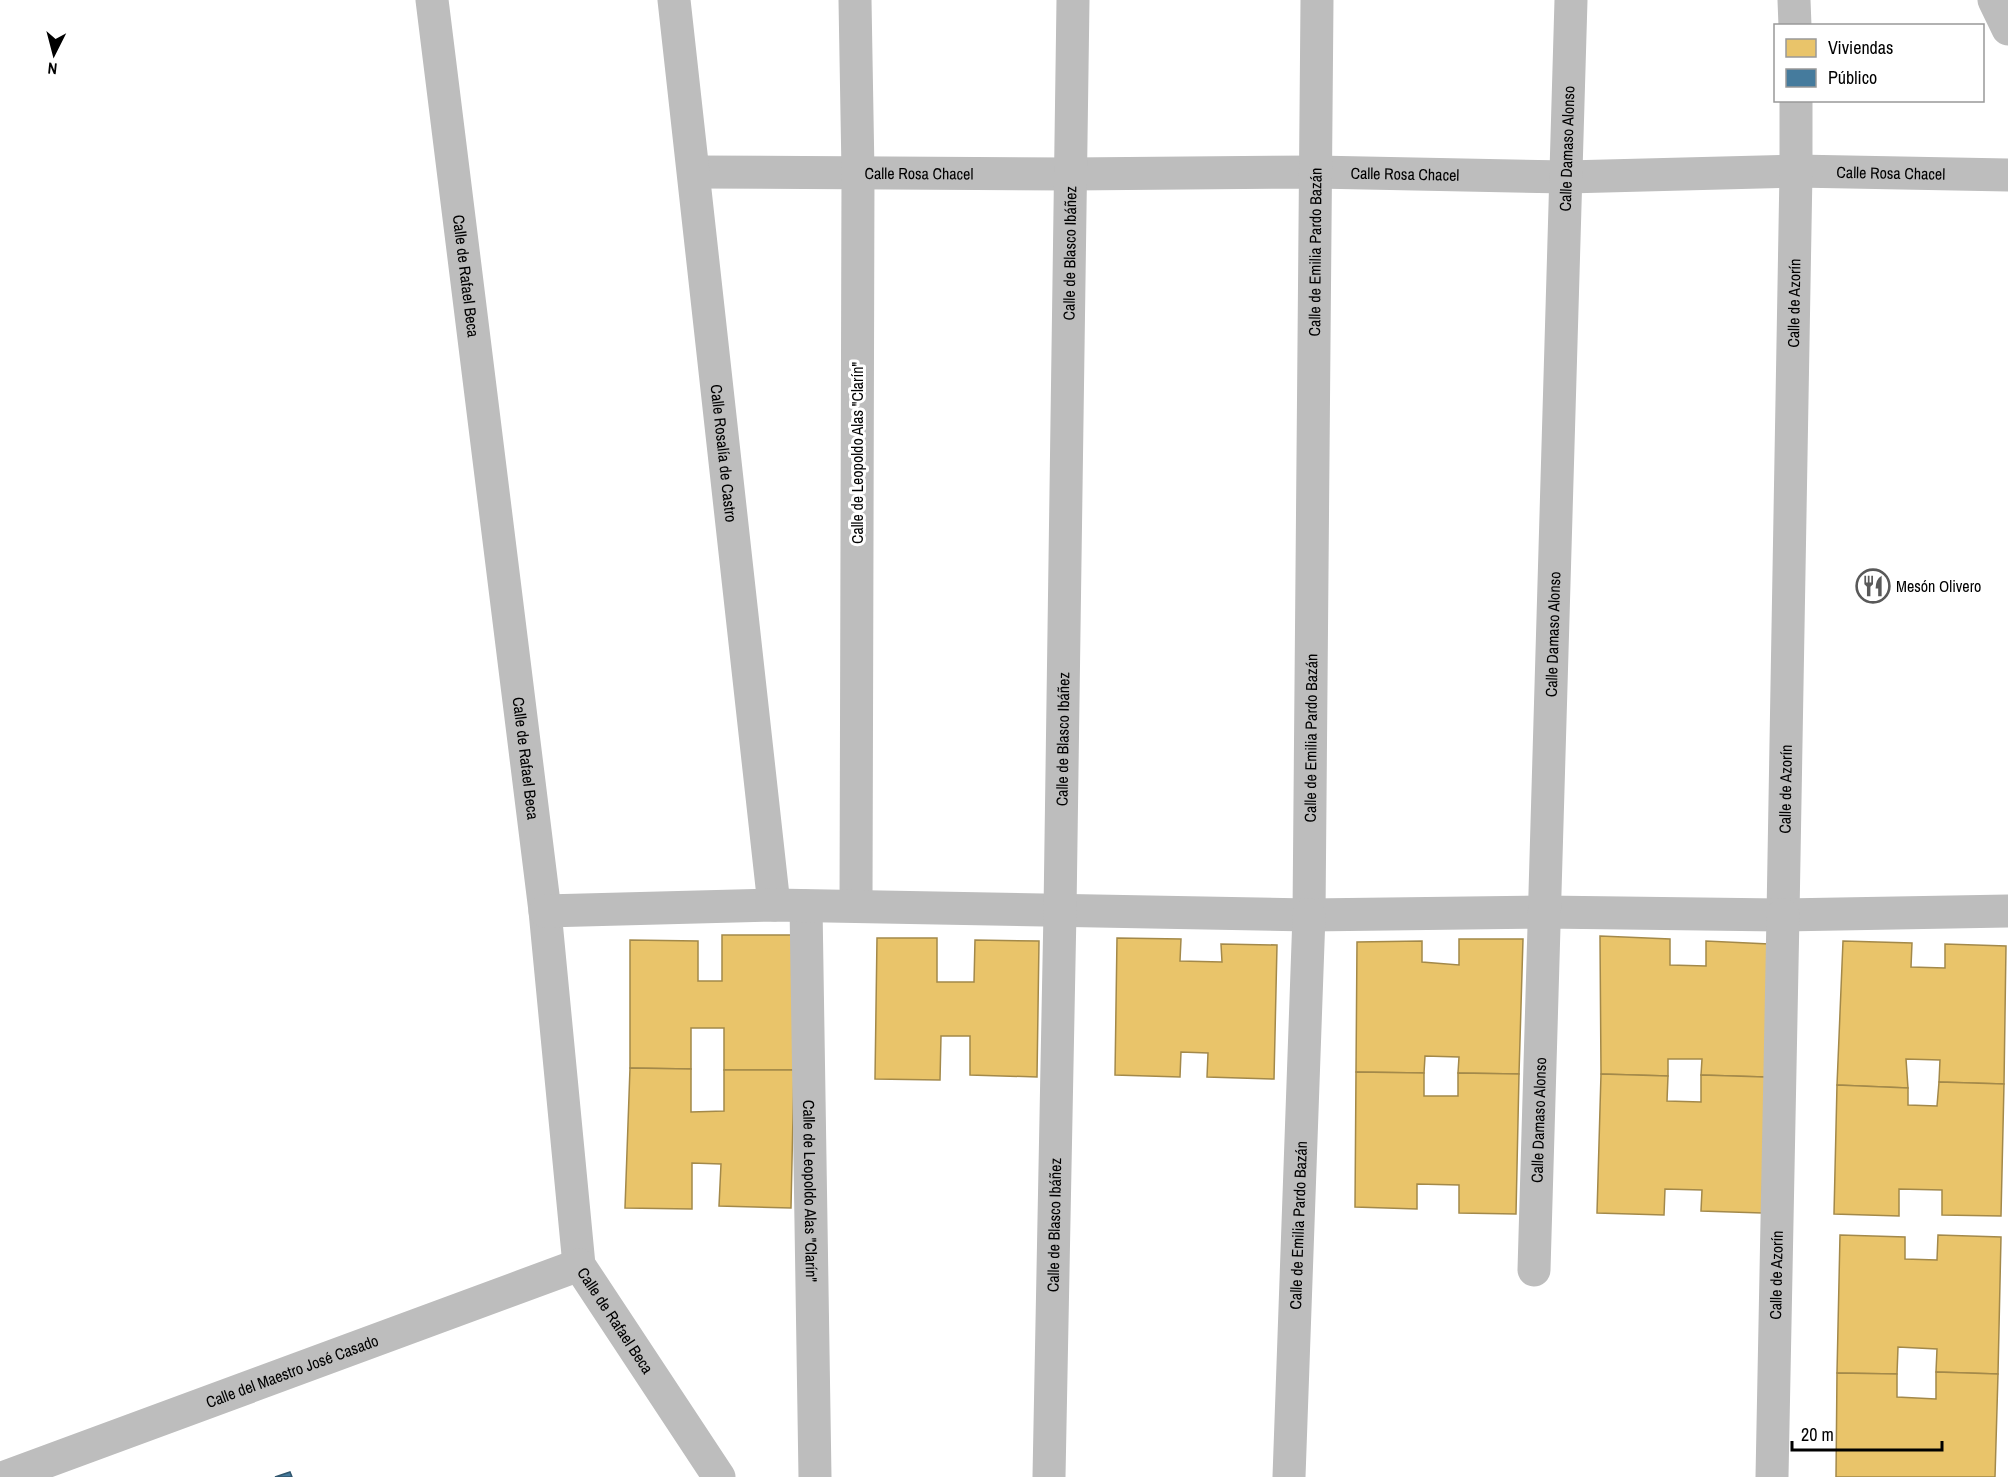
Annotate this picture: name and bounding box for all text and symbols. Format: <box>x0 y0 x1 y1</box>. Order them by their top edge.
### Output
north arrow <box>24 24 84 84</box>
legend <box>1774 24 1984 102</box>
text: Viviendas <box>1828 35 1893 60</box>
text: N <box>47 57 58 80</box>
text: Público <box>1828 65 1877 90</box>
street label: Calle Damaso Alonso <box>1554 85 1579 212</box>
street label: Calle Rosa Chacel <box>1836 161 1945 185</box>
street label: Calle Rosa Chacel <box>865 162 973 184</box>
street label: Calle Rosa Chacel <box>1350 162 1460 186</box>
street label: Calle de Emilia Pardo Bazán <box>1303 168 1327 336</box>
street label: Calle de Blasco Ibáñez <box>1057 185 1081 320</box>
street label: Calle de Rafael Beca <box>448 213 485 339</box>
street label: Calle de Azorín <box>1782 258 1805 348</box>
street label: Calle de Leopoldo Alas "Clarín" <box>846 362 868 544</box>
street label: Calle Rosalía de Castro <box>706 383 743 523</box>
restaurant icon: Mesón Olivero <box>1855 568 1891 604</box>
street label: Calle Damaso Alonso <box>1540 571 1565 697</box>
place label: Mesón Olivero <box>1896 575 1981 597</box>
street label: Calle de Emilia Pardo Bazán <box>1299 654 1322 822</box>
street label: Calle de Blasco Ibáñez <box>1050 671 1074 806</box>
street label: Calle de Rafael Beca <box>508 696 545 821</box>
street label: Calle de Azorín <box>1773 744 1797 834</box>
street label: Calle Damaso Alonso <box>1526 1057 1551 1183</box>
street label: Calle de Leopoldo Alas "Clarín" <box>798 1100 823 1283</box>
street label: Calle de Emilia Pardo Bazán <box>1284 1141 1312 1310</box>
street label: Calle de Blasco Ibáñez <box>1042 1157 1066 1292</box>
street label: Calle de Azorín <box>1764 1230 1788 1320</box>
street label: Calle de Rafael Beca <box>572 1263 659 1379</box>
street label: Calle del Maestro José Casado <box>203 1329 381 1413</box>
scale bar <box>1792 1414 1942 1452</box>
text: 20 m <box>1801 1422 1834 1447</box>

